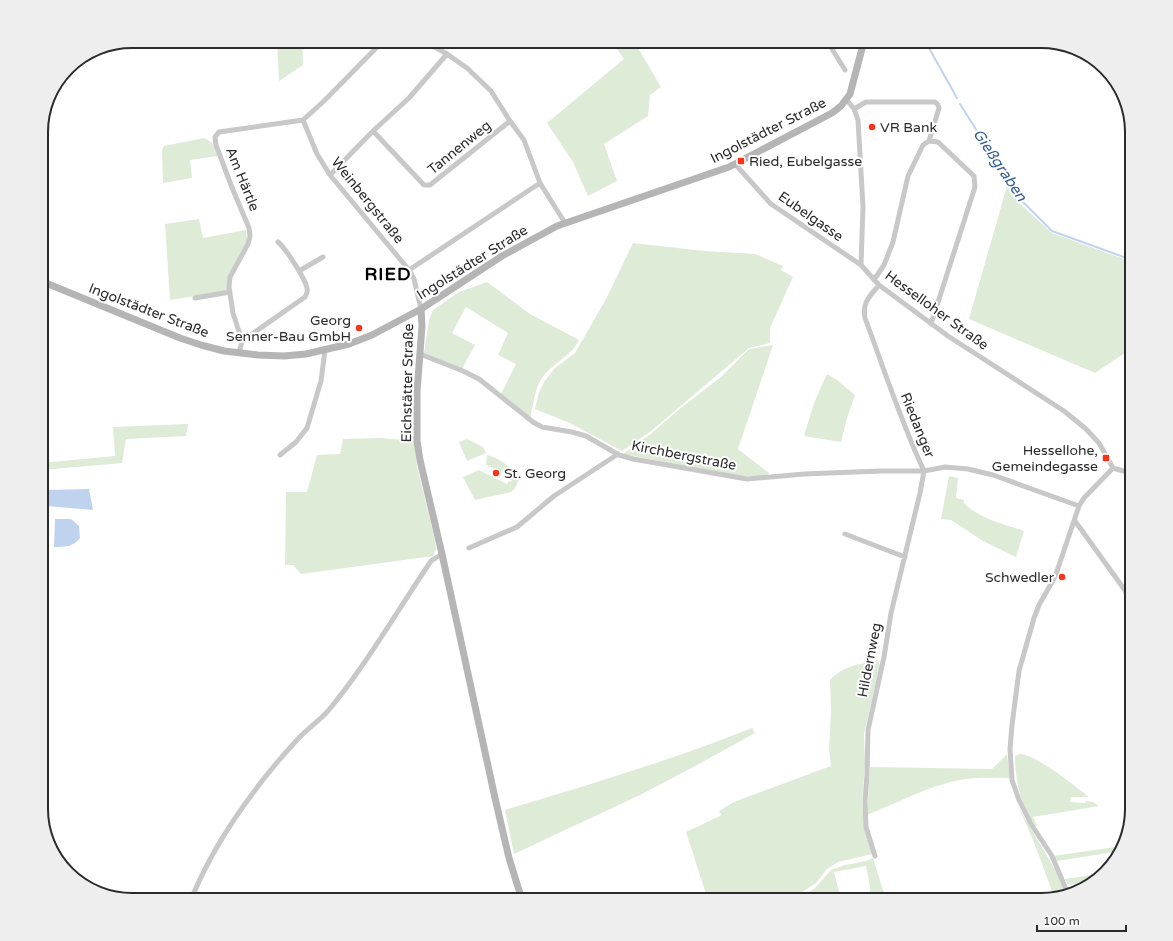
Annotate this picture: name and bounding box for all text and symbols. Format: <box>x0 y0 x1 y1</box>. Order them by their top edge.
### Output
street label: Ingolstädter Straße <box>708 94 829 167</box>
street label: Tannenweg <box>424 117 494 178</box>
place label: VR Bank <box>880 119 937 136</box>
marker: VR Bank <box>867 122 877 132</box>
water label: Gießgraben <box>969 125 1031 205</box>
street label: Am Härtle <box>222 145 263 214</box>
place label: Ried, Eubelgasse <box>749 153 862 170</box>
street label: Weinbergstraße <box>328 154 408 247</box>
marker: Ried, Eubelgasse <box>736 156 746 166</box>
street label: Eubelgasse <box>775 188 847 245</box>
street label: Ingolstädter Straße <box>414 221 531 303</box>
district label: RIED <box>365 263 411 285</box>
street label: Hesselloher Straße <box>882 267 992 354</box>
street label: Ingolstädter Straße <box>86 280 211 341</box>
place label: Georg Senner-Bau GmbH <box>226 312 351 345</box>
marker: Georg Senner-Bau GmbH <box>354 323 364 333</box>
street label: Eichstätter Straße <box>398 323 417 443</box>
street label: Riedanger <box>897 390 939 461</box>
street label: Kirchbergstraße <box>630 437 738 474</box>
place label: Hessellohe, Gemeindegasse <box>992 442 1098 475</box>
marker: Hessellohe, Gemeindegasse <box>1101 453 1111 463</box>
place label: St. Georg <box>504 465 566 482</box>
marker: St. Georg <box>491 468 501 478</box>
place label: Schwedler <box>985 569 1055 586</box>
marker: Schwedler <box>1057 572 1067 582</box>
street label: Hildernweg <box>854 621 885 699</box>
scale bar <box>1037 907 1126 933</box>
text: 100 m <box>1043 914 1080 928</box>

